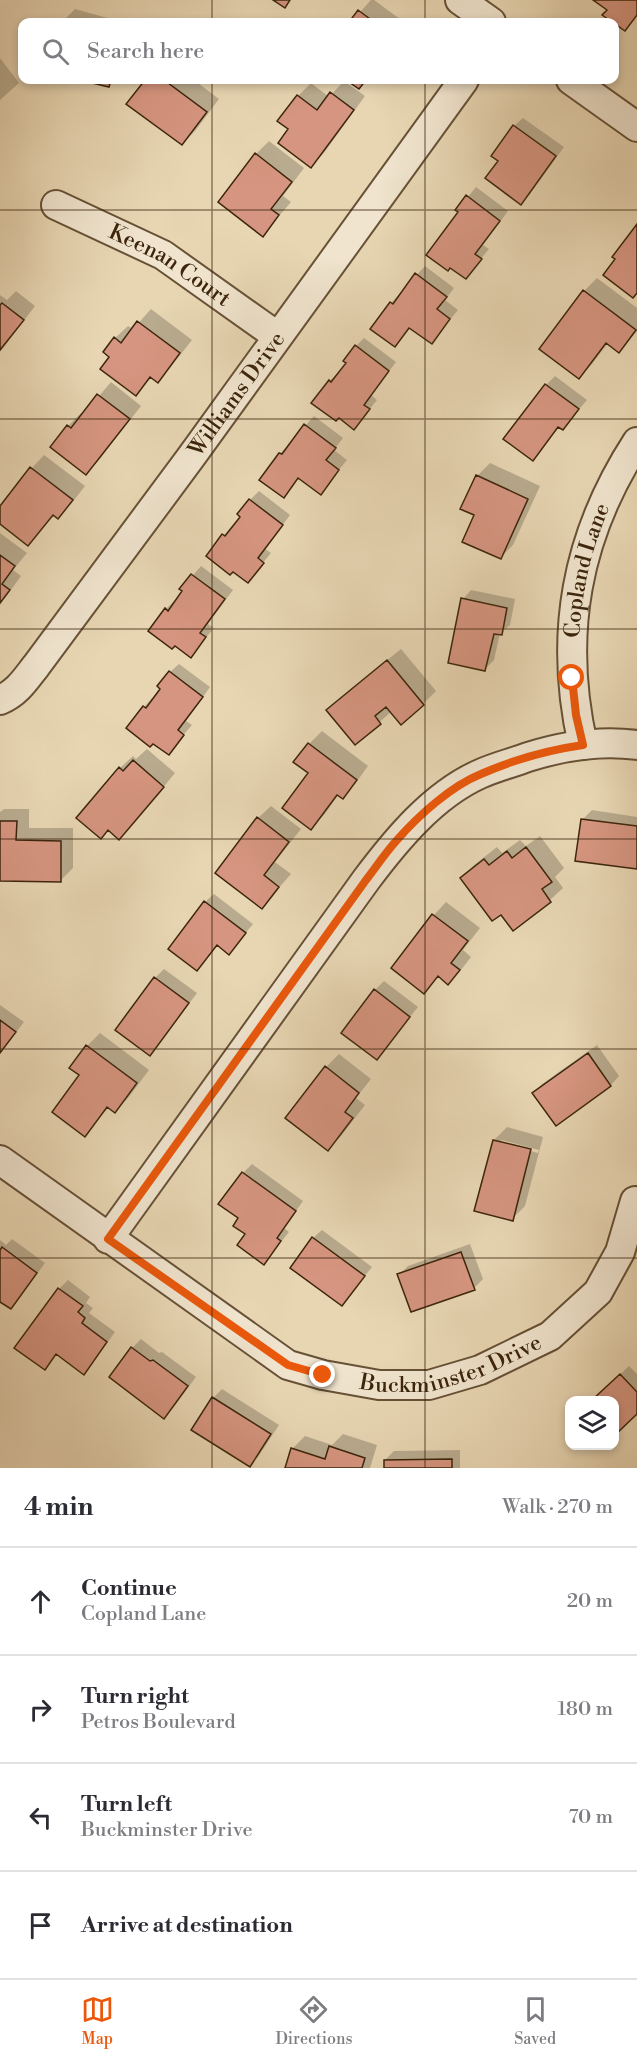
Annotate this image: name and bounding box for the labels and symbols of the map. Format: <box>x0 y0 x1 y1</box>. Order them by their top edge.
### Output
street label: Keenan Court <box>105 218 236 312</box>
street label: Williams Drive <box>182 327 291 463</box>
street label: Copland Lane <box>559 499 616 639</box>
route start <box>558 664 584 690</box>
street label: Buckminster Drive <box>357 1329 546 1399</box>
route end <box>309 1361 335 1387</box>

